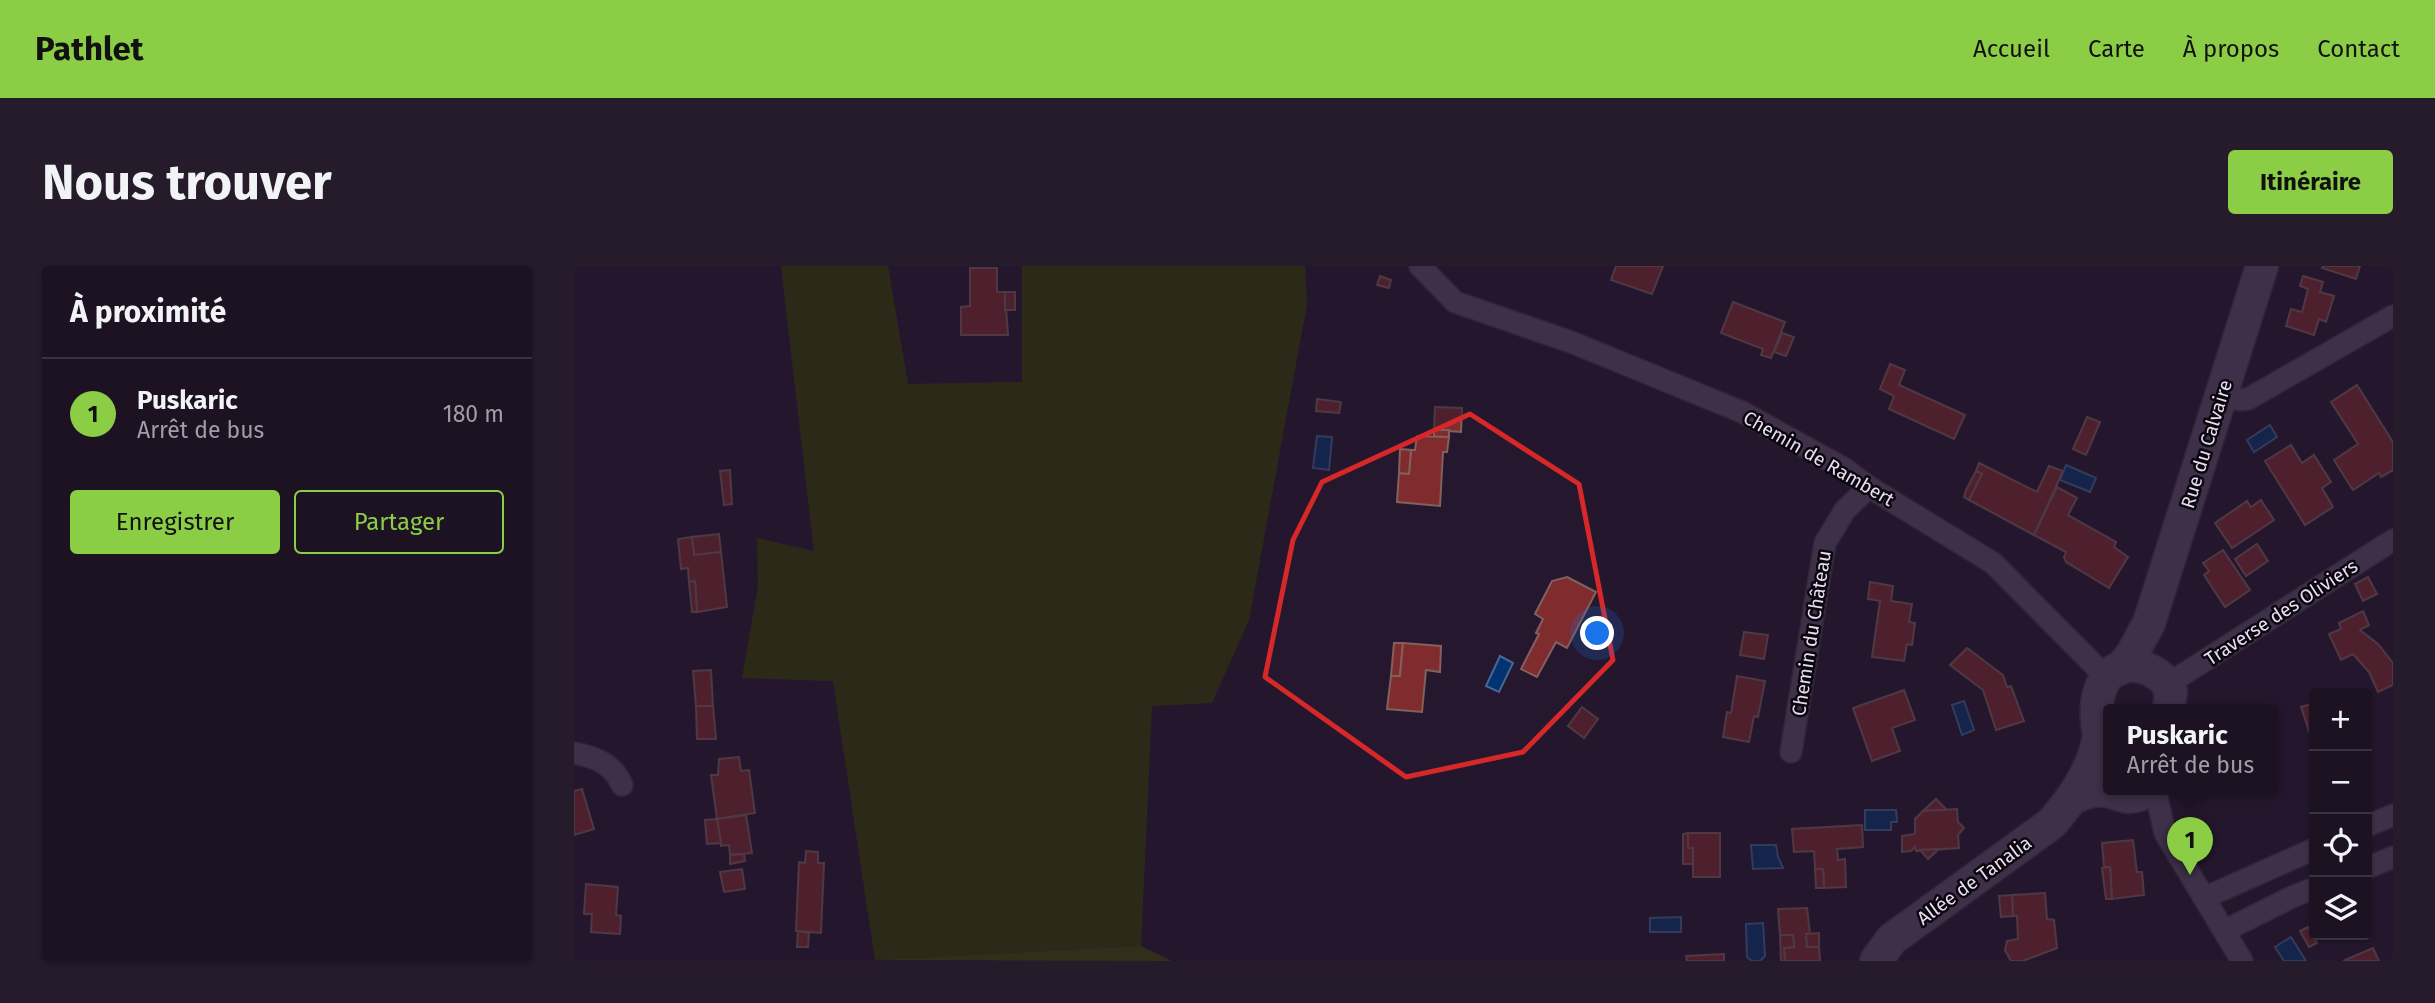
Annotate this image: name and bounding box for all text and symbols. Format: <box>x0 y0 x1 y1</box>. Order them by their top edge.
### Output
text: Pathlet <box>35 29 144 69</box>
text: Accueil <box>1973 35 2050 63</box>
text: Carte <box>2088 35 2145 63</box>
text: À propos <box>2183 35 2279 63</box>
text: Contact <box>2317 35 2400 63</box>
button: Itinéraire <box>2228 150 2393 214</box>
text: Nous trouver <box>42 153 332 212</box>
text: À proximité <box>70 294 226 330</box>
street label: Rue du Calvaire <box>2176 377 2237 511</box>
text: Puskaric <box>137 385 238 416</box>
text: 1 <box>88 400 98 428</box>
text: 180 m <box>443 400 504 428</box>
street label: Chemin de Rambert <box>1739 406 1898 511</box>
text: Arrêt de bus <box>137 416 264 444</box>
button: Enregistrer <box>70 490 280 554</box>
button: Partager <box>294 490 504 554</box>
street label: Chemin du Château <box>1787 549 1836 717</box>
street label: Traverse des Oliviers <box>2201 554 2362 670</box>
your location <box>1580 616 1614 650</box>
map controls <box>2309 688 2372 940</box>
button: + <box>2309 688 2372 751</box>
popup <box>2103 704 2278 795</box>
text: Puskaric <box>2127 720 2228 751</box>
text: Arrêt de bus <box>2127 751 2254 779</box>
button: − <box>2309 751 2372 814</box>
button: locate <box>2309 814 2372 877</box>
pin: 1 <box>2167 817 2213 875</box>
street label: Allée de Tanalia <box>1912 831 2036 930</box>
button: layers <box>2309 877 2372 940</box>

